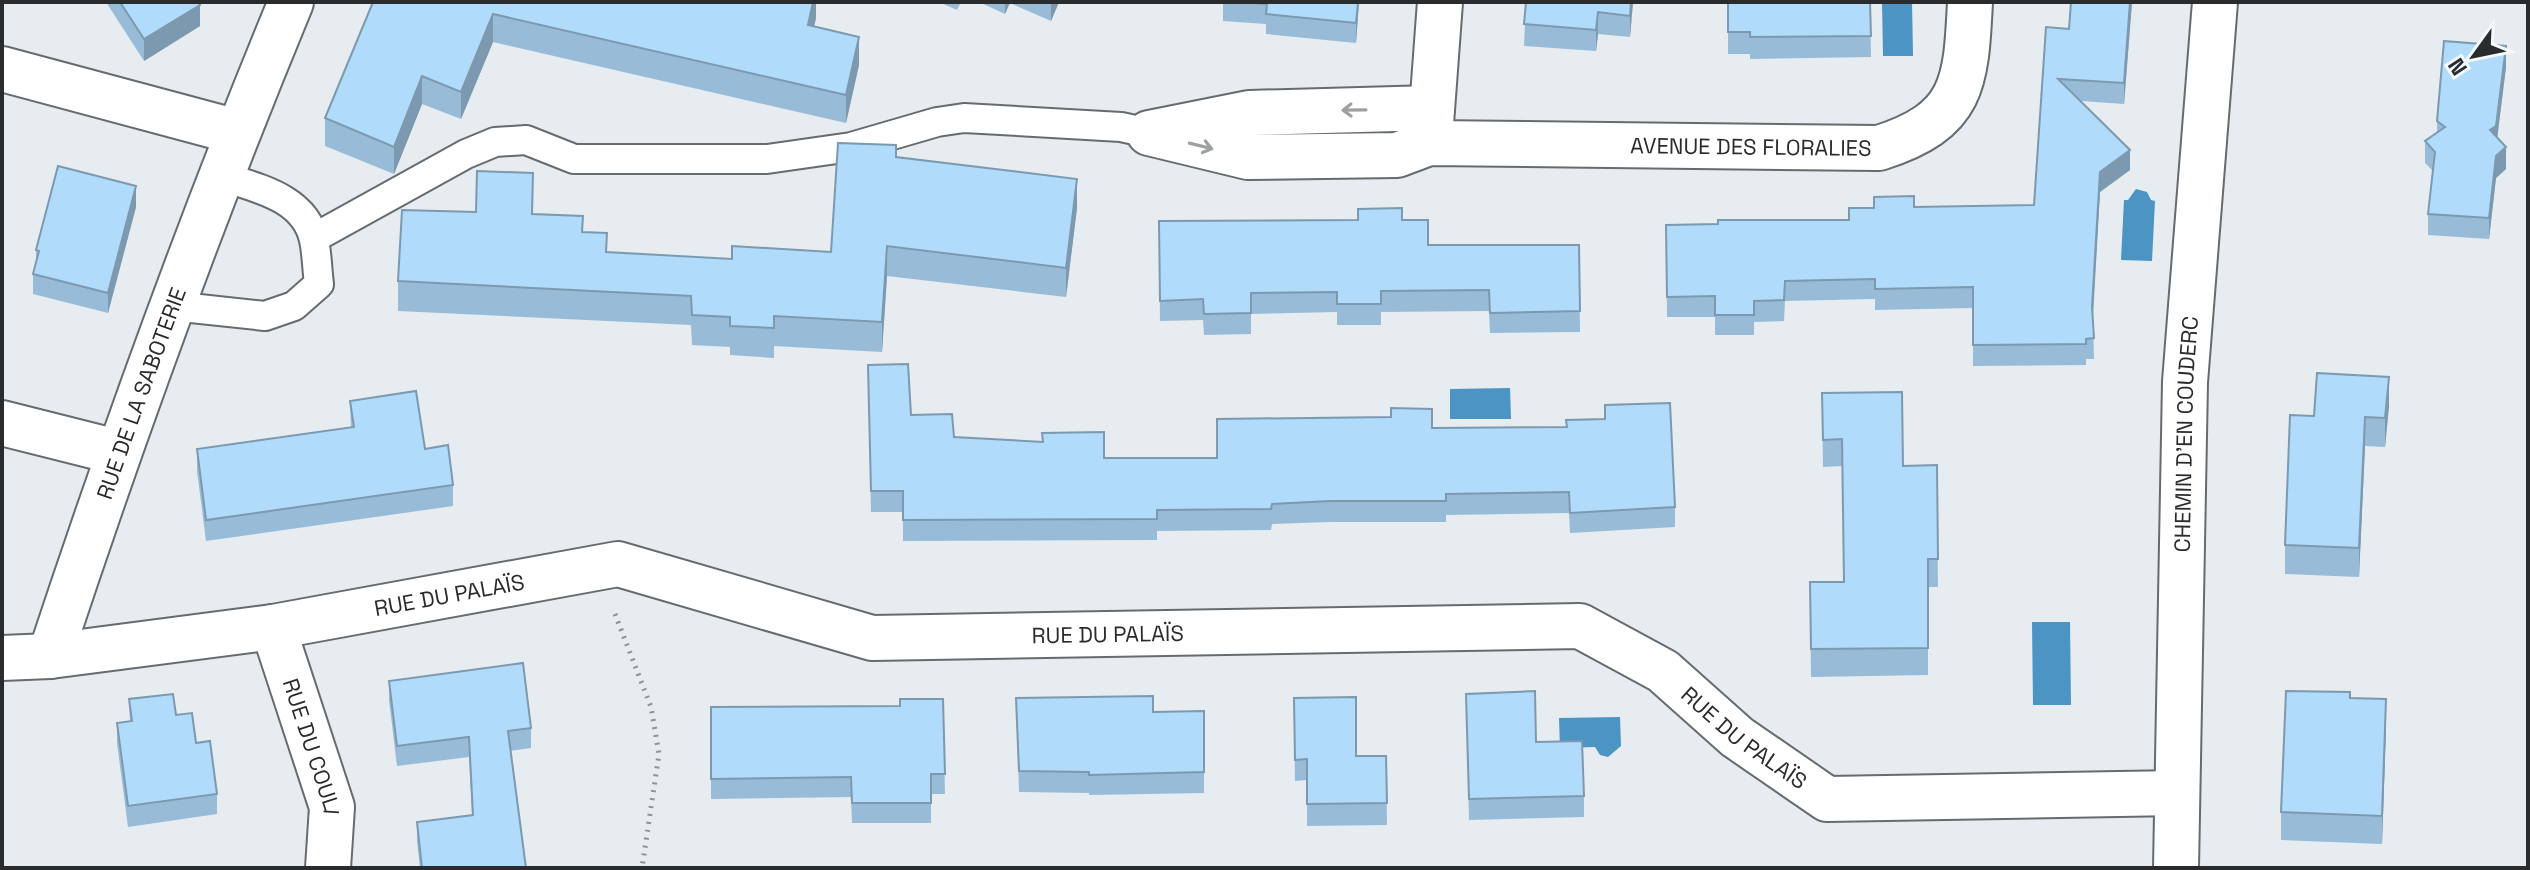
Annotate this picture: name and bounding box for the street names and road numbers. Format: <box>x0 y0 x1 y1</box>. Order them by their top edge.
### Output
street label: AVENUE DES FLORALIES <box>1630 131 1872 162</box>
street label: RUE DE LA SABOTERIE <box>90 283 192 503</box>
street label: CHEMIN D'EN COUDERC <box>2168 315 2204 553</box>
street label: RUE DU PALAÏS <box>372 567 527 622</box>
street label: RUE DU PALAÏS <box>1031 619 1184 649</box>
street label: RUE DU COULI <box>277 675 346 816</box>
street label: RUE DU PALAÏS <box>1676 680 1813 795</box>

